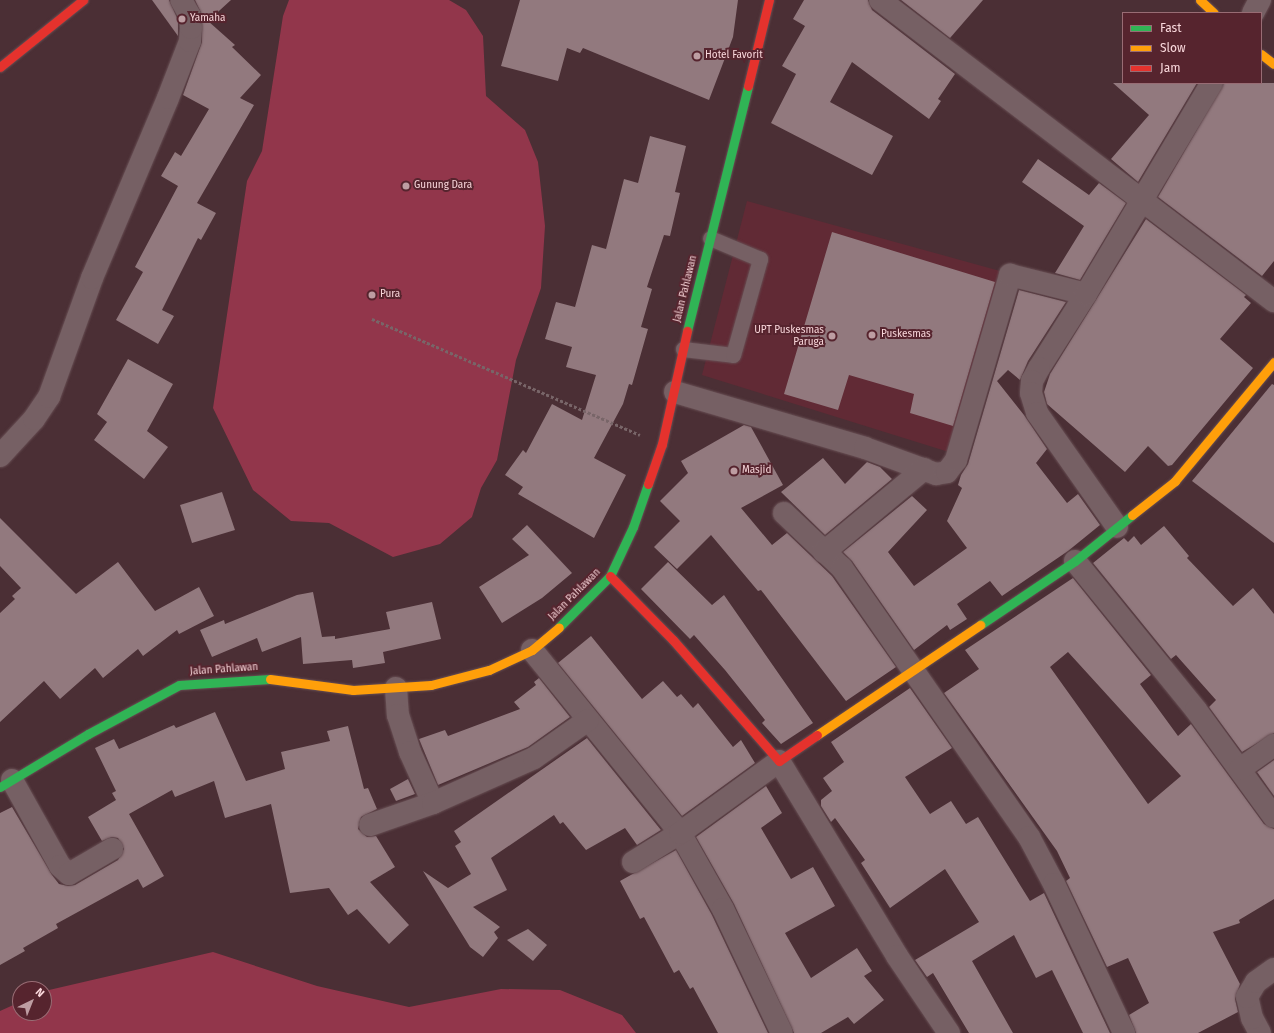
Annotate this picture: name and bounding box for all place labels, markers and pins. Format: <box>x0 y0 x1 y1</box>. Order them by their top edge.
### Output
place label: Yamaha <box>190 13 225 25</box>
marker: Yamaha <box>177 14 187 24</box>
place label: Hotel Favorit <box>705 50 763 62</box>
marker: Hotel Favorit <box>692 51 702 61</box>
place label: Gunung Dara <box>414 180 472 192</box>
marker: Gunung Dara <box>401 181 411 191</box>
place label: Pura <box>380 289 400 301</box>
marker: Pura <box>367 290 377 300</box>
place label: UPT Puskesmas Paruga <box>754 324 824 348</box>
marker: Puskesmas <box>866 329 878 341</box>
place label: Puskesmas <box>881 329 931 341</box>
marker: UPT Puskesmas Paruga <box>827 331 837 341</box>
place label: Masjid <box>742 465 771 477</box>
marker: Masjid <box>729 466 739 476</box>

